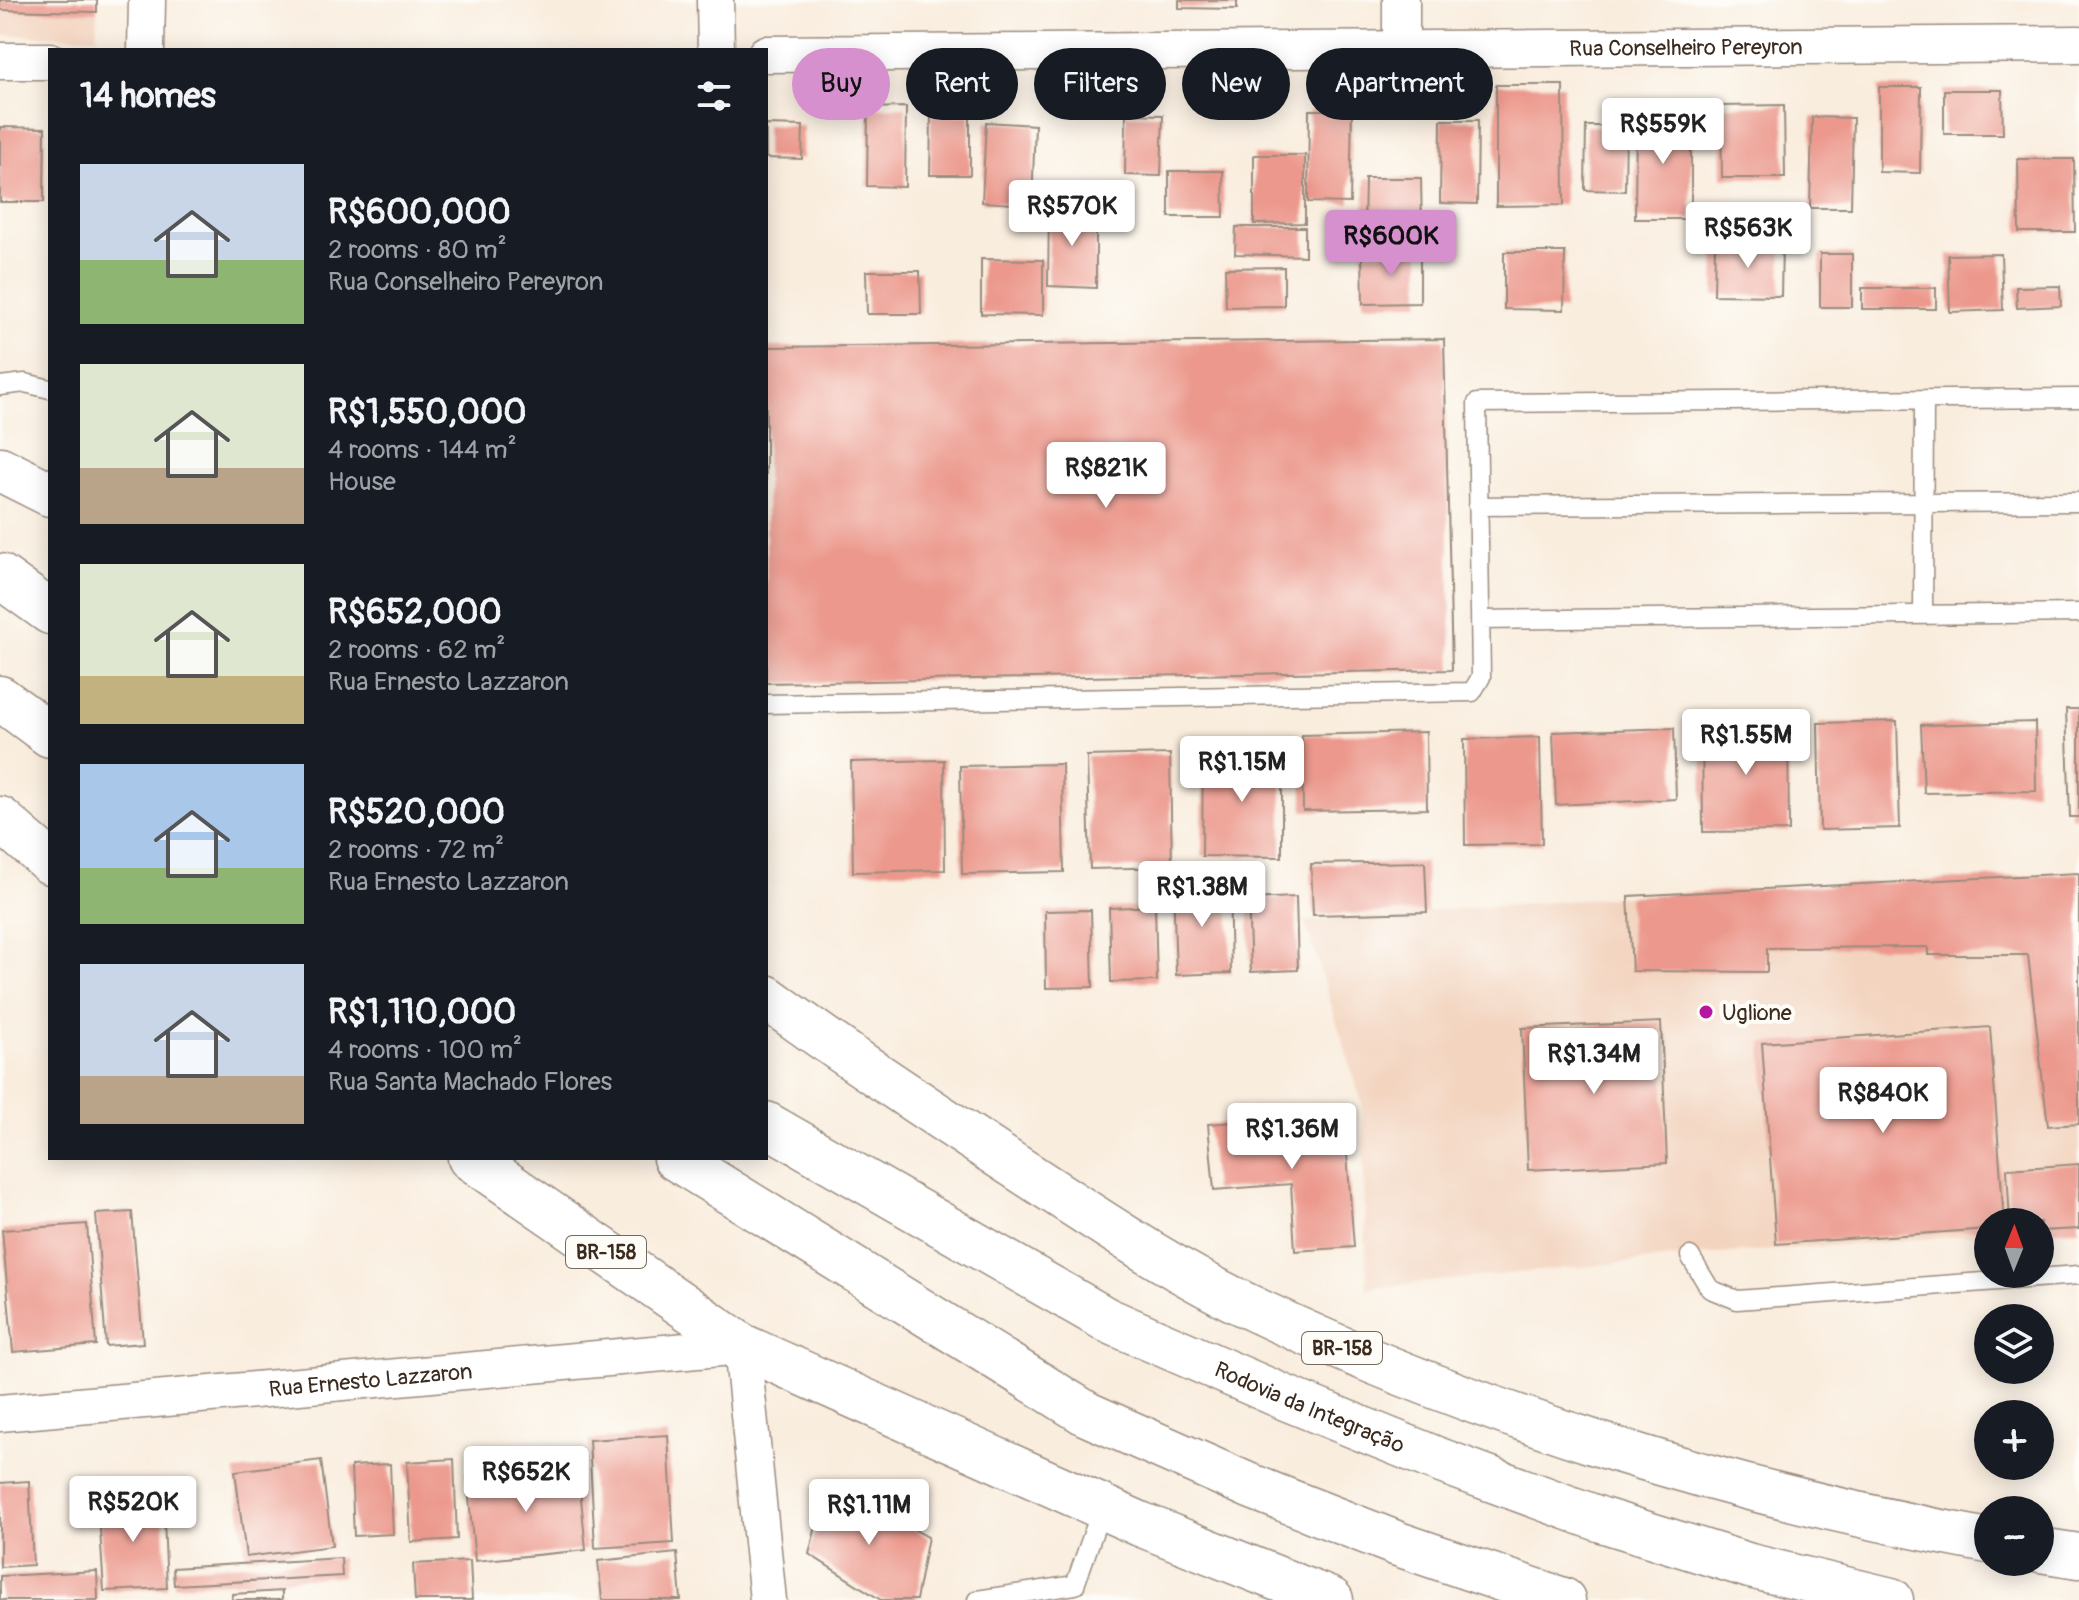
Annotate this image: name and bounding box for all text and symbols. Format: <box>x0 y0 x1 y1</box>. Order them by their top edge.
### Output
street label: Rua Conselheiro Pereyron <box>1569 33 1803 63</box>
chip: Buy <box>792 48 890 120</box>
chip: Rent <box>906 48 1018 120</box>
chip: Filters <box>1034 48 1166 120</box>
chip: New <box>1182 48 1290 120</box>
chip: Apartment <box>1306 48 1493 120</box>
icon: filters <box>692 74 736 118</box>
text: 14 homes <box>80 75 216 118</box>
pin: R$559K <box>1598 98 1728 166</box>
text: R$559K <box>1620 108 1706 140</box>
pin: R$570K <box>1007 180 1137 248</box>
text: R$570K <box>1027 190 1117 222</box>
text: R$600,000 <box>328 191 511 234</box>
icon: home <box>144 196 240 292</box>
pin: R$563K <box>1683 202 1813 270</box>
pin: R$600K <box>1326 210 1456 278</box>
text: R$563K <box>1704 212 1792 244</box>
text: R$600K <box>1343 220 1439 252</box>
text: 2 rooms · 80 m² <box>328 234 507 266</box>
text: Rua Conselheiro Pereyron <box>328 266 603 298</box>
text: R$1,550,000 <box>328 391 526 434</box>
icon: home <box>144 396 240 492</box>
text: 4 rooms · 144 m² <box>328 434 517 466</box>
pin: R$821K <box>1041 442 1171 510</box>
text: R$821K <box>1065 452 1147 484</box>
text: House <box>328 466 396 498</box>
text: R$652,000 <box>328 591 502 634</box>
icon: home <box>144 596 240 692</box>
text: 2 rooms · 62 m² <box>328 634 505 666</box>
text: Rua Ernesto Lazzaron <box>328 666 569 698</box>
pin: R$1.55M <box>1672 709 1820 777</box>
text: R$1.55M <box>1700 719 1792 751</box>
pin: R$1.15M <box>1168 736 1316 804</box>
text: R$1.15M <box>1198 746 1286 778</box>
text: R$520,000 <box>328 791 505 834</box>
icon: home <box>144 796 240 892</box>
text: 2 rooms · 72 m² <box>328 834 504 866</box>
pin: R$1.38M <box>1128 861 1276 929</box>
text: Rua Ernesto Lazzaron <box>328 866 569 898</box>
text: R$1.38M <box>1156 871 1248 903</box>
text: R$1,110,000 <box>328 991 516 1034</box>
icon: home <box>144 996 240 1092</box>
place label: Uglione <box>1722 999 1792 1027</box>
marker: Uglione <box>1697 1003 1715 1021</box>
pin: R$1.34M <box>1520 1028 1668 1096</box>
text: 4 rooms · 100 m² <box>328 1034 522 1066</box>
text: R$1.34M <box>1547 1038 1641 1070</box>
text: Rua Santa Machado Flores <box>328 1066 612 1098</box>
pin: R$840K <box>1818 1067 1948 1135</box>
text: R$840K <box>1838 1077 1928 1109</box>
pin: R$1.36M <box>1218 1103 1366 1171</box>
text: R$1.36M <box>1245 1113 1339 1145</box>
north arrow <box>1974 1208 2054 1288</box>
map controls <box>1974 1208 2054 1576</box>
road number: BR-158 <box>566 1236 646 1268</box>
button: layers <box>1974 1304 2054 1384</box>
road number: BR-158 <box>1302 1332 1382 1364</box>
street label: Rodovia da Integração <box>1210 1356 1409 1460</box>
street label: Rua Ernesto Lazzaron <box>268 1357 473 1404</box>
button: + <box>1974 1400 2054 1480</box>
pin: R$652K <box>461 1446 591 1514</box>
text: R$652K <box>482 1456 570 1488</box>
pin: R$520K <box>68 1476 198 1544</box>
pin: R$1.11M <box>795 1479 943 1547</box>
text: R$520K <box>87 1486 179 1518</box>
text: R$1.11M <box>827 1489 911 1521</box>
button: − <box>1974 1496 2054 1576</box>

